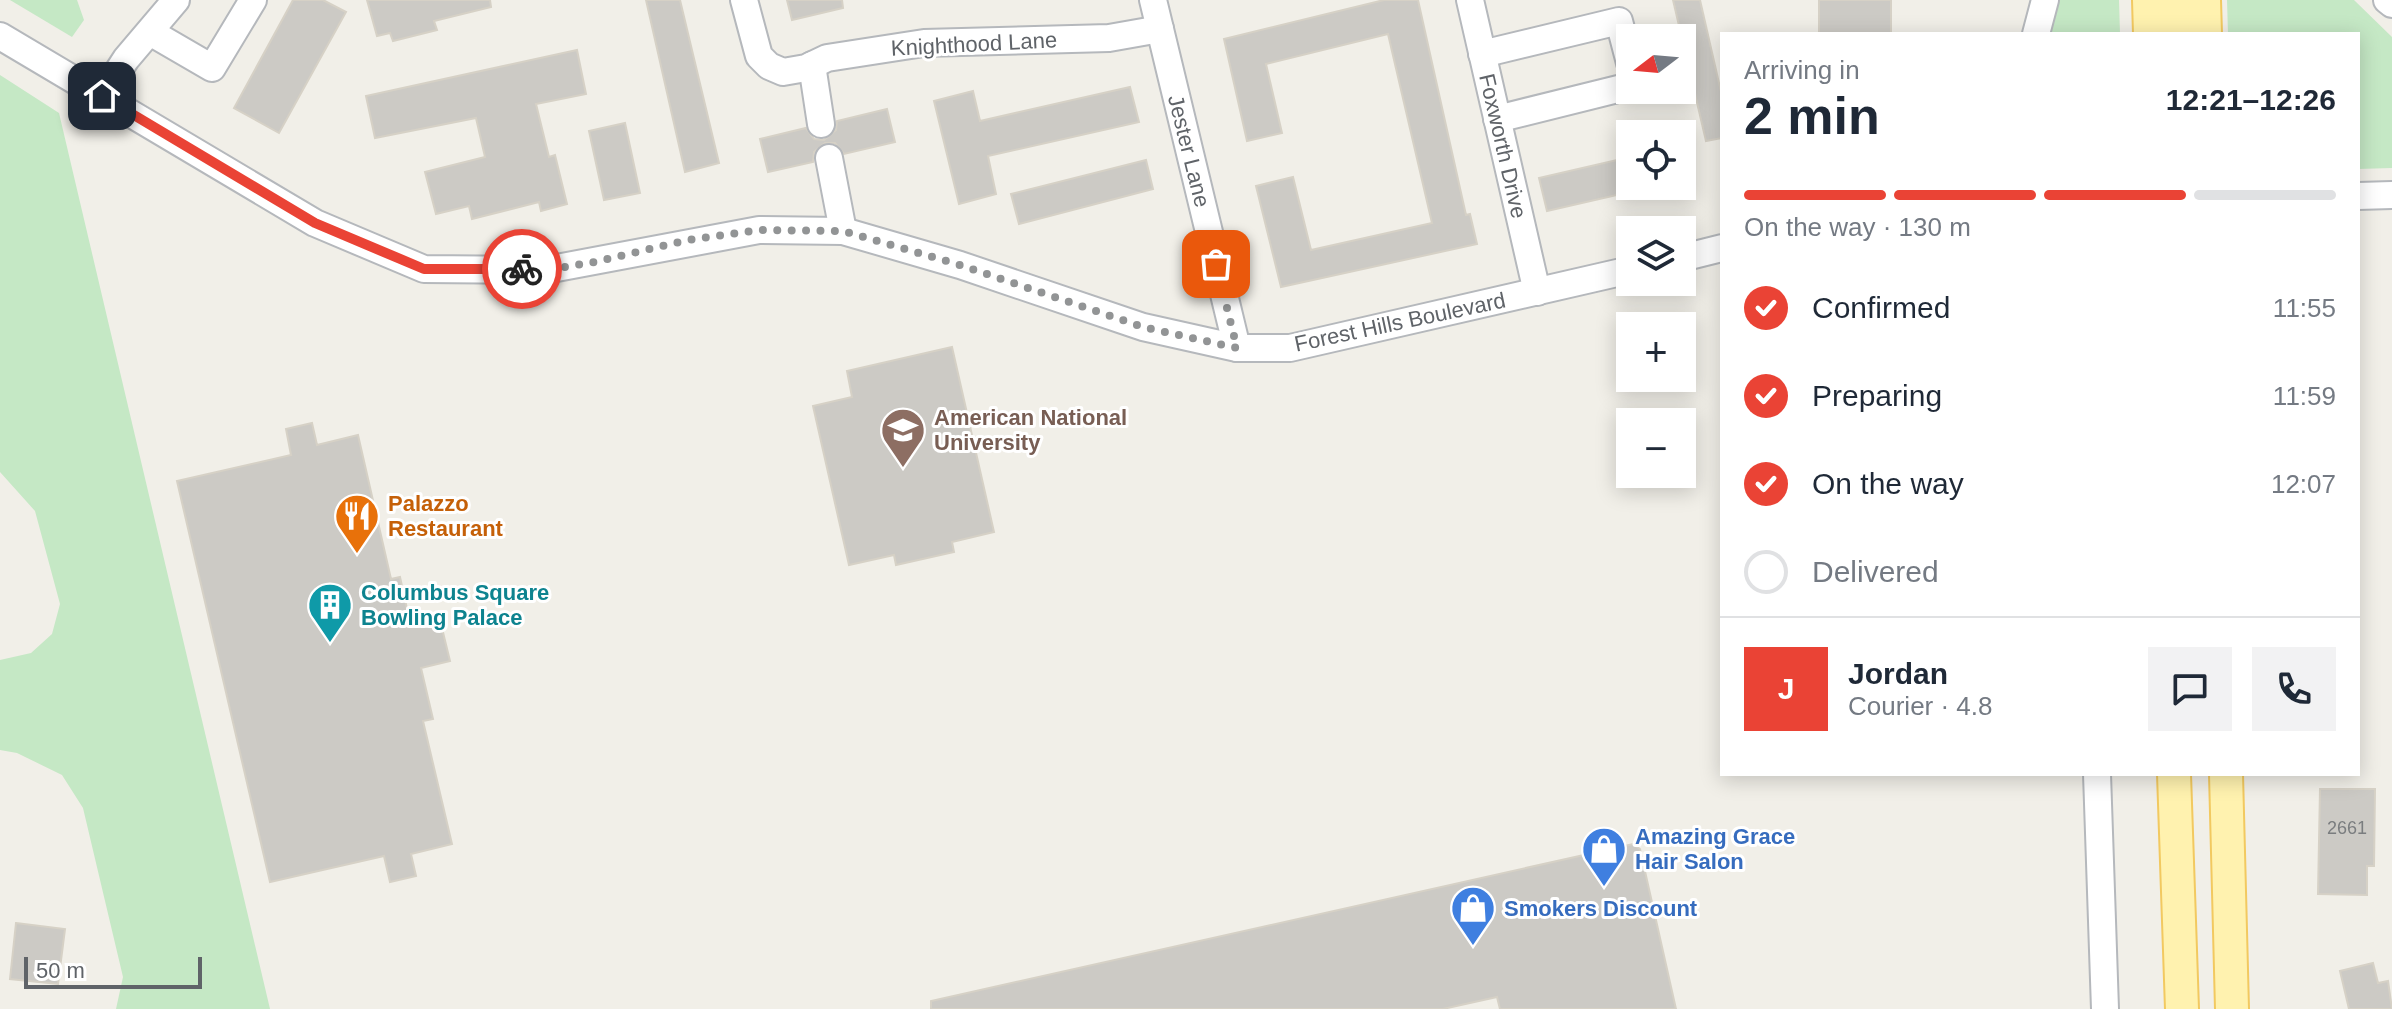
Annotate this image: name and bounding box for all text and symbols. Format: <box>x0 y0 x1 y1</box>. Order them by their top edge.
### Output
north arrow <box>1616 24 1696 104</box>
map controls <box>1616 24 1696 488</box>
street label: Knighthood Lane <box>890 27 1058 61</box>
text: Arriving in <box>1744 55 1860 85</box>
pin <box>68 62 136 130</box>
street label: Foxworth Drive <box>1474 71 1532 221</box>
icon: home <box>80 74 124 118</box>
text: 12:21–12:26 <box>2166 83 2336 116</box>
text: 2 min <box>1744 87 1880 145</box>
street label: Jester Lane <box>1163 92 1215 210</box>
button: locate <box>1616 120 1696 200</box>
text: On the way · 130 m <box>1744 212 1971 242</box>
button: layers <box>1616 216 1696 296</box>
courier <box>482 229 562 309</box>
pin <box>1182 230 1250 298</box>
icon: bag <box>1194 242 1238 286</box>
icon: bike <box>500 247 544 291</box>
icon: check <box>1744 286 1788 330</box>
street label: Forest Hills Boulevard <box>1292 287 1508 357</box>
text: Confirmed <box>1812 291 1950 324</box>
text: 11:55 <box>2273 293 2336 323</box>
button: + <box>1616 312 1696 392</box>
icon: check <box>1744 374 1788 418</box>
text: Preparing <box>1812 379 1942 412</box>
text: 11:59 <box>2273 381 2336 411</box>
place label: American National University <box>934 405 1127 455</box>
school or university icon: American National University <box>879 406 927 469</box>
button: − <box>1616 408 1696 488</box>
icon: check <box>1744 462 1788 506</box>
text: On the way <box>1812 467 1964 500</box>
text: 12:07 <box>2271 469 2336 499</box>
place label: Palazzo Restaurant <box>388 491 504 541</box>
restaurant icon: Palazzo Restaurant <box>333 492 381 555</box>
text: Delivered <box>1812 555 1939 588</box>
place label: Columbus Square Bowling Palace <box>361 580 549 630</box>
building icon: Columbus Square Bowling Palace <box>306 581 354 644</box>
button: chat <box>2148 647 2232 731</box>
button: phone <box>2252 647 2336 731</box>
text: Jordan <box>1848 657 1948 690</box>
text: J <box>1778 672 1794 705</box>
text: Courier · 4.8 <box>1848 691 1993 721</box>
house number: 2661 <box>2327 818 2367 838</box>
place label: Amazing Grace Hair Salon <box>1635 824 1795 874</box>
shop icon: Amazing Grace Hair Salon <box>1580 825 1628 888</box>
shop icon: Smokers Discount <box>1449 884 1497 947</box>
place label: Smokers Discount <box>1504 896 1698 921</box>
scale bar <box>24 953 202 989</box>
text: 50 m <box>36 958 85 983</box>

